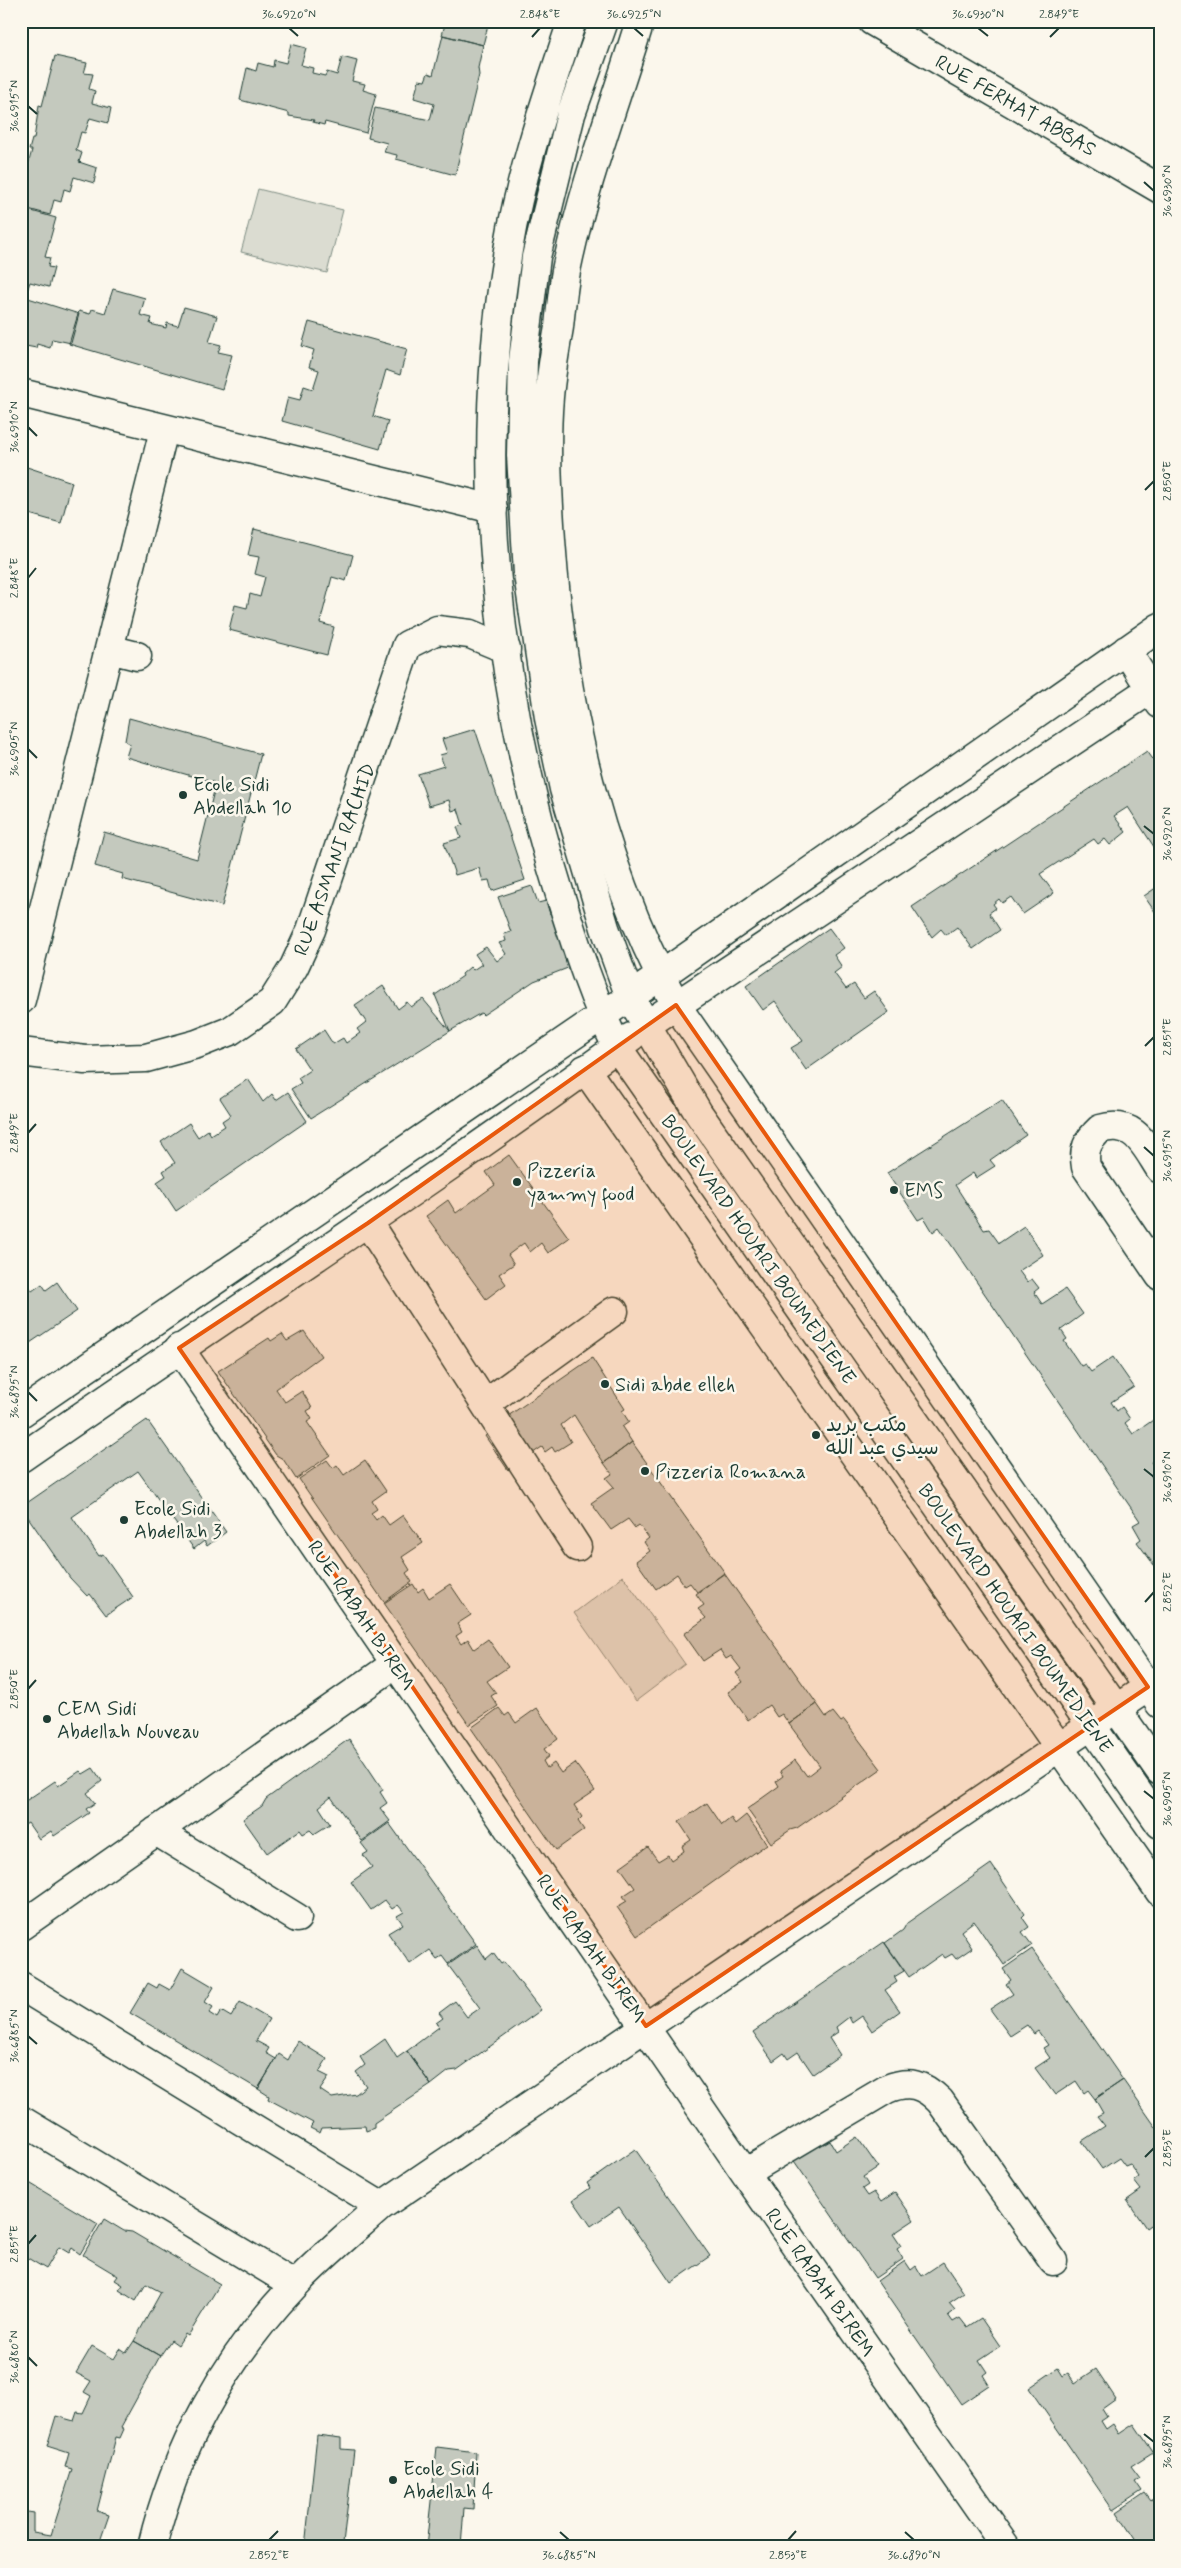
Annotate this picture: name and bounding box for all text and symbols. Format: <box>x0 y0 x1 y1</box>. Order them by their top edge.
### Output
text: 36.6920°N <box>262 7 316 23</box>
text: 2.848°E <box>520 7 560 23</box>
text: 36.6925°N <box>607 7 661 23</box>
text: 36.6930°N <box>952 7 1004 23</box>
text: 2.849°E <box>1039 7 1079 23</box>
street label: RUE FERHAT ABBAS <box>930 49 1101 164</box>
text: 36.6915°N <box>7 80 23 132</box>
text: 36.6930°N <box>1160 165 1176 217</box>
text: 36.6910°N <box>7 401 23 453</box>
text: 2.850°E <box>1160 461 1176 501</box>
text: 2.848°E <box>7 558 23 598</box>
text: 36.6905°N <box>7 722 23 776</box>
street label: RUE ASMANI RACHID <box>288 759 383 960</box>
place label: Ecole Sidi Abdellah 10 <box>193 772 292 822</box>
marker: Ecole Sidi Abdellah 10 <box>177 789 189 801</box>
text: 36.6920°N <box>1160 807 1176 861</box>
text: 2.851°E <box>1160 1018 1176 1056</box>
street label: BOULEVARD HOUARI BOUMEDIENE <box>654 1109 862 1390</box>
text: 2.849°E <box>7 1113 23 1153</box>
text: 36.6915°N <box>1160 1130 1176 1182</box>
place label: Pizzeria yammy food <box>527 1158 634 1210</box>
marker: Pizzeria yammy food <box>511 1176 523 1188</box>
place label: EMS <box>904 1178 943 1205</box>
marker: EMS <box>888 1184 900 1196</box>
text: 36.6895°N <box>7 1365 23 1419</box>
place label: Sidi abde elleh <box>615 1372 735 1399</box>
marker: Sidi abde elleh <box>599 1378 611 1390</box>
place label: مكتب بريد سيدي عبد الله <box>826 1412 939 1462</box>
marker: مكتب بريد سيدي عبد الله <box>810 1429 822 1441</box>
text: 36.6910°N <box>1160 1451 1176 1503</box>
place label: Pizzeria Romana <box>655 1459 806 1486</box>
marker: Pizzeria Romana <box>639 1465 651 1477</box>
street label: BOULEVARD HOUARI BOUMEDIENE <box>911 1478 1119 1759</box>
place label: Ecole Sidi Abdellah 3 <box>134 1496 222 1546</box>
marker: Ecole Sidi Abdellah 3 <box>118 1514 130 1526</box>
street label: RUE RABAH BIREM <box>300 1535 421 1696</box>
text: 2.852°E <box>1160 1572 1176 1612</box>
text: 2.850°E <box>7 1669 23 1709</box>
place label: CEM Sidi Abdellah Nouveau <box>57 1696 199 1746</box>
marker: CEM Sidi Abdellah Nouveau <box>41 1713 53 1725</box>
text: 36.6905°N <box>1160 1772 1176 1826</box>
street label: RUE RABAH BIREM <box>529 1869 652 2029</box>
text: 36.6885°N <box>7 2009 23 2063</box>
text: 2.853°E <box>1160 2129 1176 2167</box>
street label: RUE RABAH BIREM <box>758 2203 881 2363</box>
text: 2.851°E <box>7 2225 23 2263</box>
text: 36.6880°N <box>7 2331 23 2383</box>
text: 36.6895°N <box>1160 2415 1176 2469</box>
place label: Ecole Sidi Abdellah 4 <box>403 2456 494 2506</box>
marker: Ecole Sidi Abdellah 4 <box>387 2474 399 2486</box>
text: 2.852°E <box>249 2548 289 2564</box>
text: 36.6885°N <box>542 2548 596 2564</box>
text: 2.853°E <box>769 2548 807 2564</box>
text: 36.6890°N <box>888 2548 940 2564</box>

